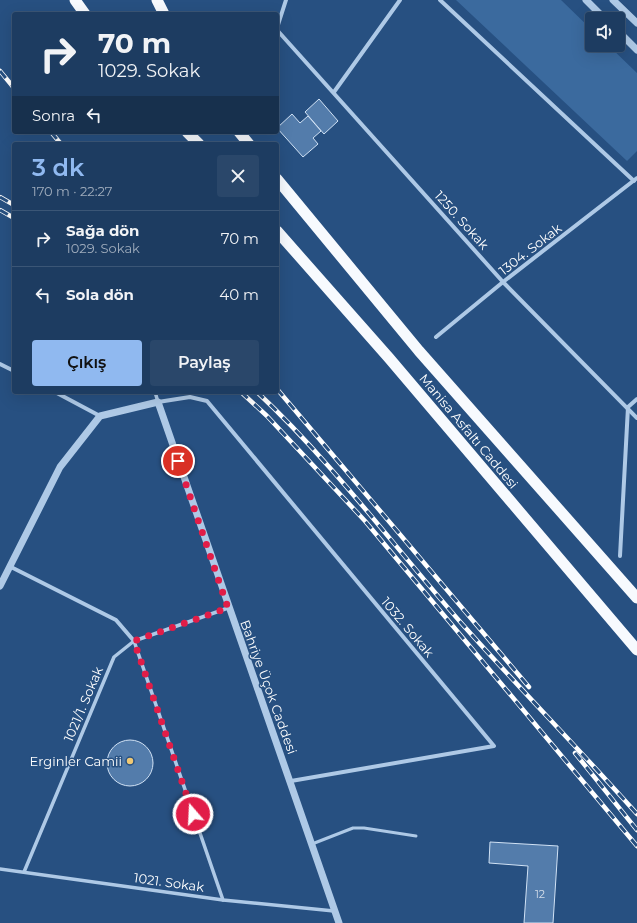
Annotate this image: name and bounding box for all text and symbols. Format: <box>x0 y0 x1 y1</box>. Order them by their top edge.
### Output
map controls <box>585 12 625 52</box>
button: sound <box>585 12 625 52</box>
text: 70 m <box>98 26 171 60</box>
icon: right <box>32 28 84 80</box>
text: 1029. Sokak <box>98 60 200 82</box>
icon: left <box>83 104 105 126</box>
text: Sonra <box>32 106 75 125</box>
text: 3 dk <box>32 153 84 182</box>
button: close <box>217 155 259 197</box>
text: 170 m · 22:27 <box>32 183 113 199</box>
street label: 1250. Sokak <box>432 187 493 253</box>
street label: 1304. Sokak <box>496 220 565 278</box>
text: Sağa dön <box>66 221 139 240</box>
icon: right <box>32 228 54 250</box>
text: 70 m <box>221 229 259 248</box>
text: 1029. Sokak <box>66 240 140 256</box>
icon: left <box>32 284 54 306</box>
text: Sola dön <box>66 285 134 304</box>
text: 40 m <box>219 285 259 304</box>
button: Çıkış <box>32 340 142 386</box>
button: Paylaş <box>150 340 259 386</box>
street label: Manisa Asfaltı Caddesi <box>416 370 522 492</box>
pin <box>161 444 195 478</box>
icon: arrive <box>167 450 189 472</box>
street label: 1032. Sokak <box>378 594 438 660</box>
street label: Bahriye Üçok Caddesi <box>237 618 301 756</box>
street label: 1021/1. Sokak <box>60 664 106 744</box>
place label: Erginler Camii <box>30 753 122 769</box>
marker: Erginler Camii <box>125 756 135 766</box>
position arrow <box>172 793 214 835</box>
street label: 1021. Sokak <box>133 869 205 895</box>
house number: 12 <box>535 887 545 901</box>

